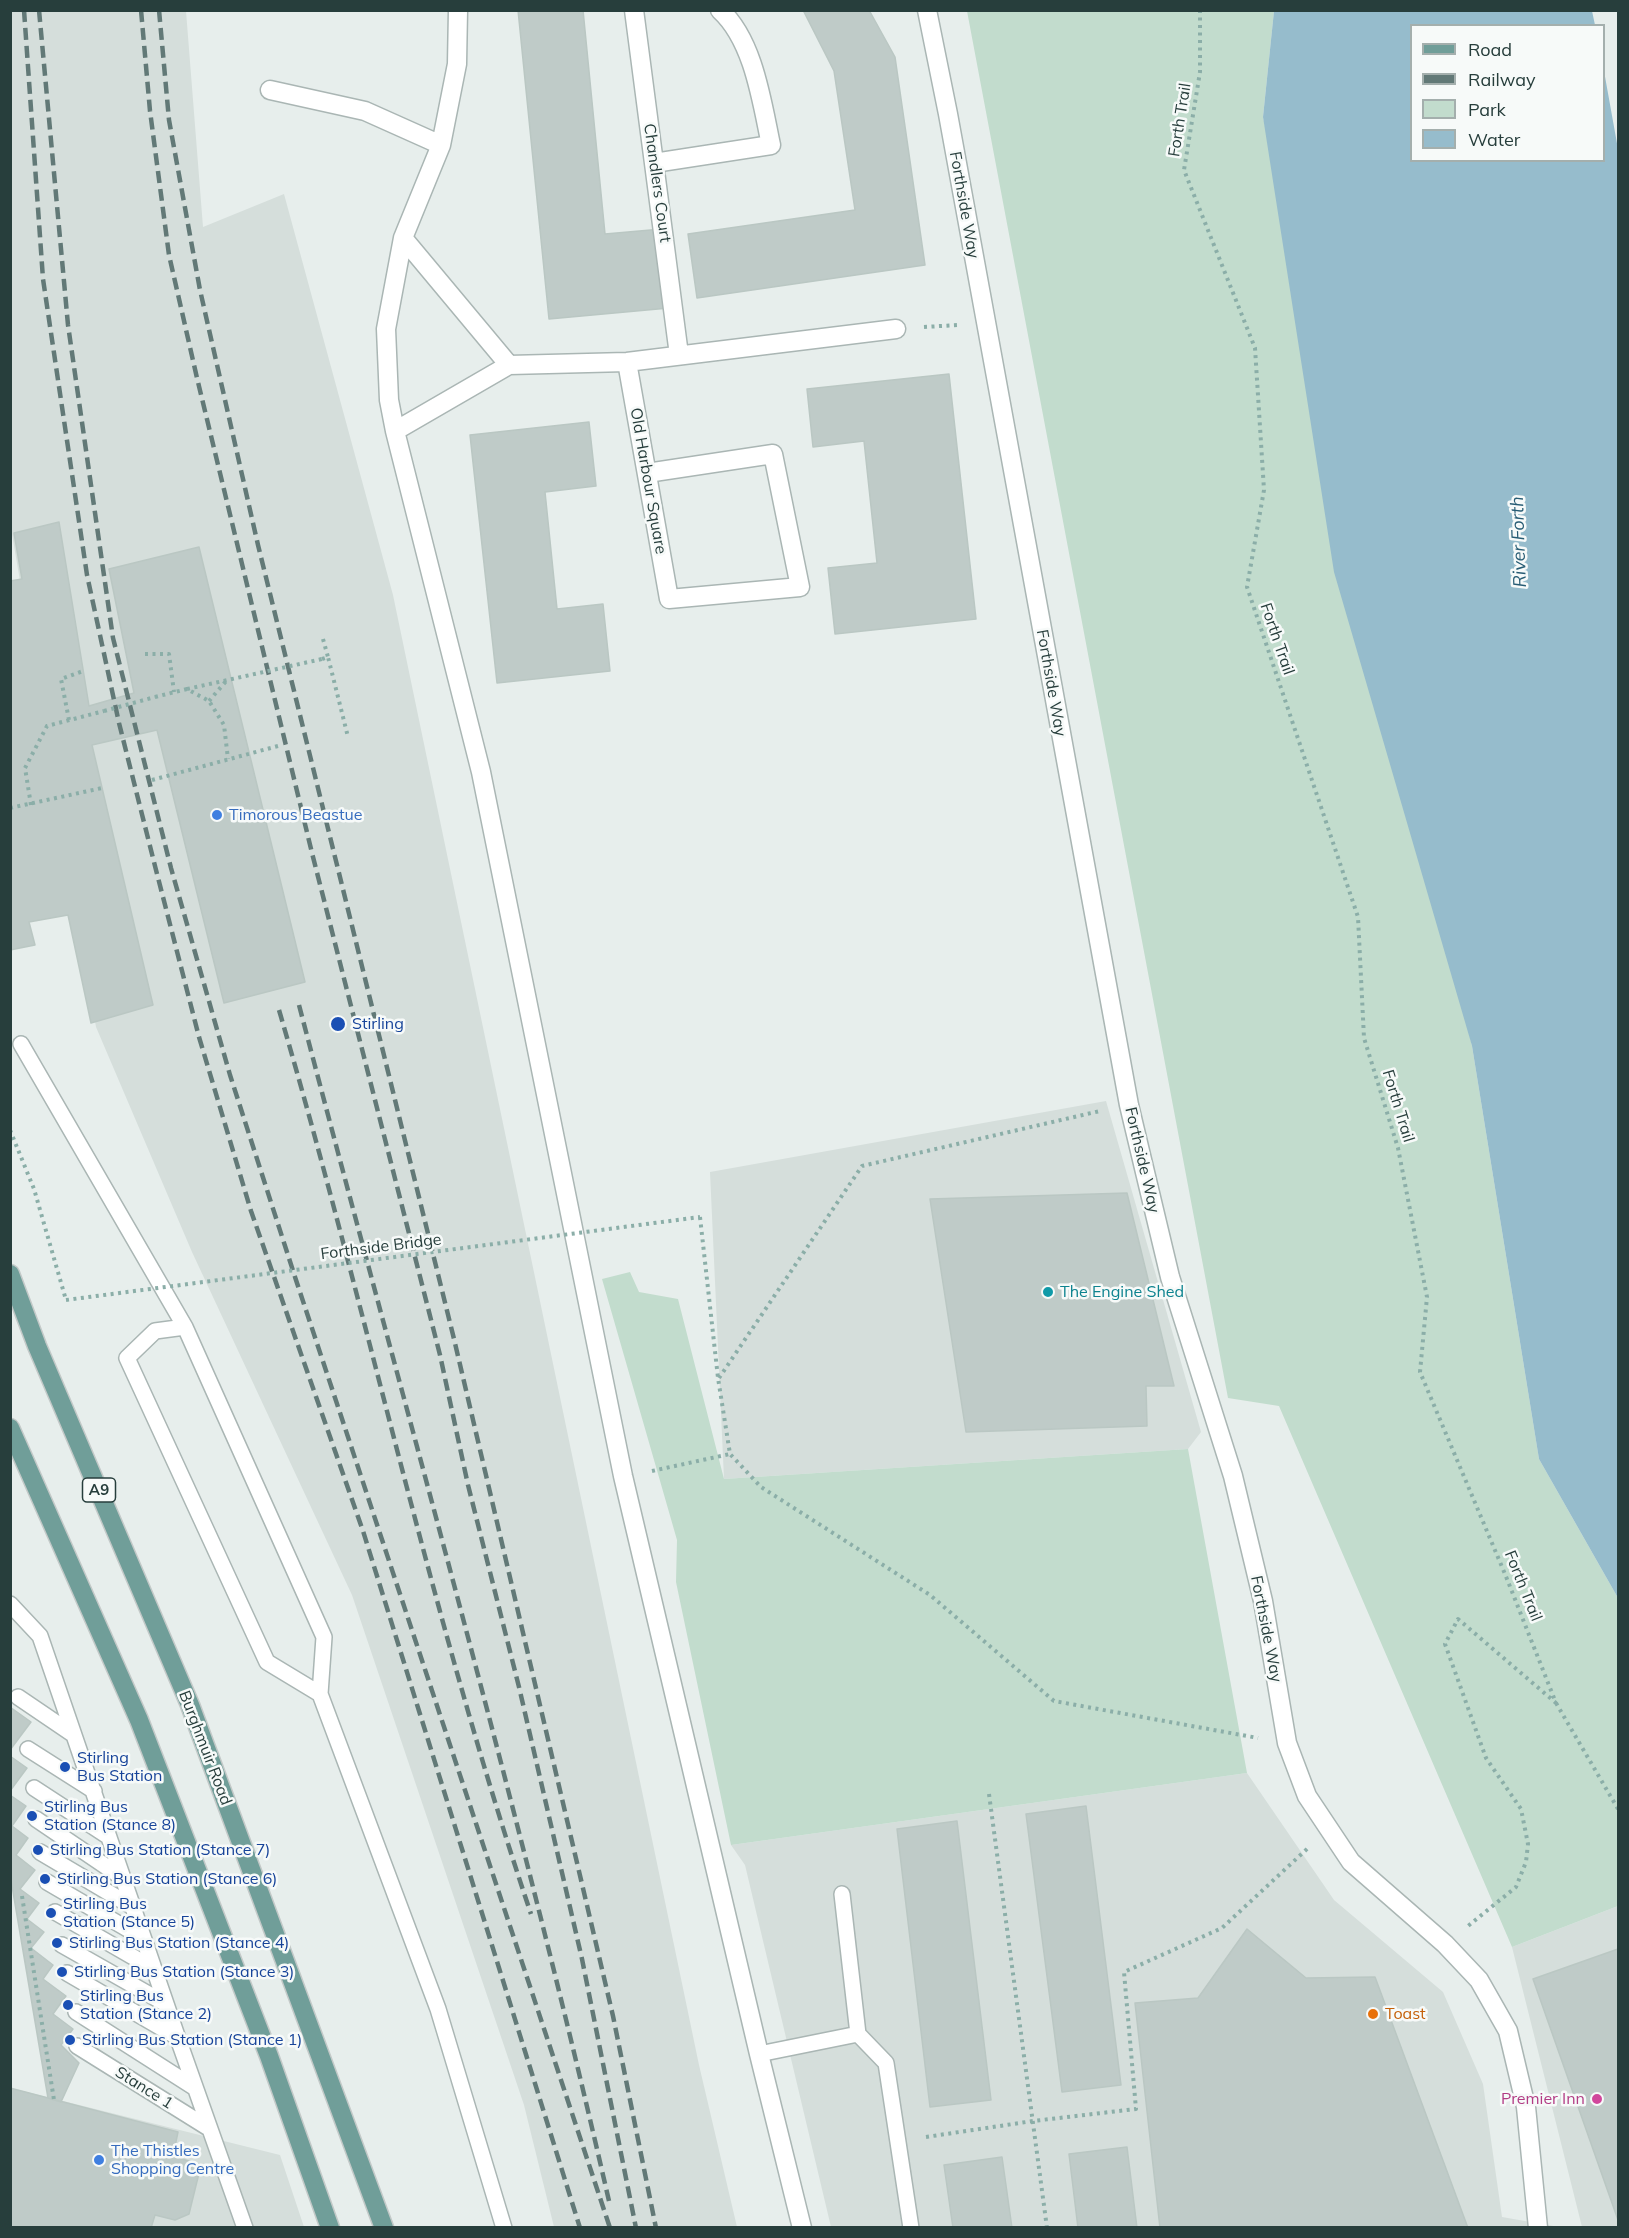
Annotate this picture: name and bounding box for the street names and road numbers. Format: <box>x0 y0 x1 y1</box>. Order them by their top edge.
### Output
street label: Forth Trail <box>1165 82 1195 158</box>
street label: Chandlers Court <box>639 122 675 244</box>
street label: Forthside Way <box>945 150 983 260</box>
street label: Old Harbour Square <box>626 406 670 556</box>
street label: Forth Trail <box>1256 601 1298 677</box>
street label: Forthside Way <box>1032 628 1070 738</box>
street label: Forth Trail <box>1378 1068 1418 1144</box>
street label: Forthside Way <box>1120 1105 1164 1215</box>
street label: Forthside Bridge <box>319 1230 443 1264</box>
road number: A9 <box>82 1478 116 1502</box>
street label: Forth Trail <box>1500 1548 1546 1624</box>
street label: Forthside Way <box>1246 1574 1286 1684</box>
street label: Burghmuir Road <box>174 1688 236 1808</box>
street label: Stance 1 <box>111 2063 177 2113</box>

